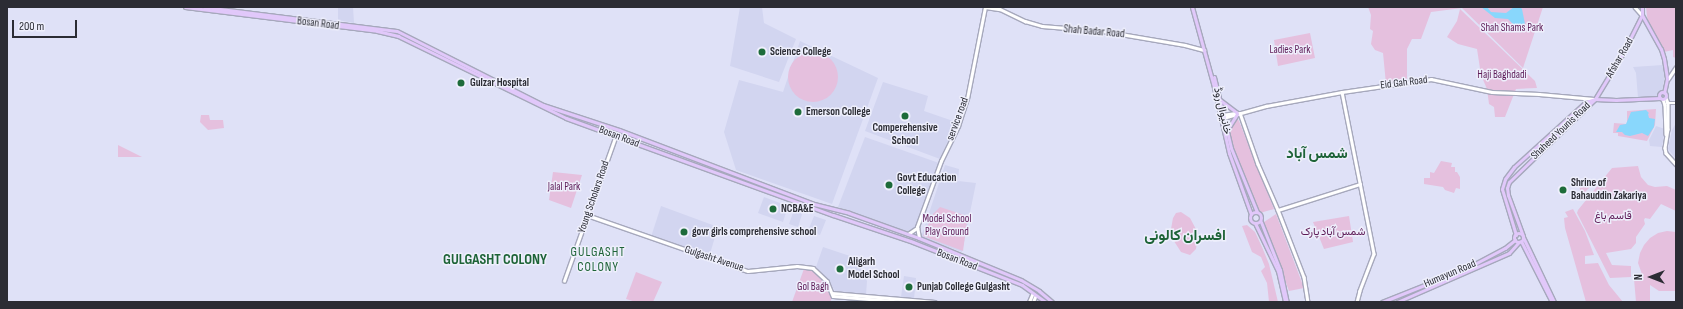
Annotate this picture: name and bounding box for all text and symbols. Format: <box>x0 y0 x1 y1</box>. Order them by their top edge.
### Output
scale bar <box>14 12 79 38</box>
street label: Bosan Road <box>296 15 340 33</box>
text: 200 m <box>19 19 44 34</box>
park label: Shah Shams Park <box>1481 21 1543 35</box>
street label: Shah Badar Road <box>1063 23 1125 41</box>
street label: Afshar Road <box>1603 36 1637 80</box>
park label: Ladies Park <box>1269 43 1311 57</box>
place label: Science College <box>770 45 831 59</box>
marker: Science College <box>757 47 767 57</box>
park label: Haji Baghdadi <box>1477 68 1527 82</box>
street label: Eid Gah Road <box>1380 74 1428 92</box>
place label: Gulzar Hospital <box>470 76 529 90</box>
marker: Gulzar Hospital <box>455 77 467 89</box>
street label: خانیوال روڈ <box>1210 86 1234 136</box>
street label: service road <box>944 96 972 142</box>
street label: Shaheed Younis Road <box>1529 99 1593 163</box>
place label: Emerson College <box>806 105 870 119</box>
marker: Emerson College <box>793 107 803 117</box>
marker: Comperehensive School <box>900 111 910 121</box>
place label: Comperehensive School <box>872 122 938 148</box>
street label: Bosan Road <box>597 123 641 151</box>
district label: شمس آباد <box>1286 145 1348 163</box>
street label: Young Scholars Road <box>575 159 613 235</box>
place label: Govt Education College <box>897 172 956 198</box>
place label: Shrine of Bahauddin Zakariya <box>1571 177 1646 203</box>
park label: Jalal Park <box>548 180 580 194</box>
marker: Govt Education College <box>884 180 894 190</box>
marker: Shrine of Bahauddin Zakariya <box>1558 185 1568 195</box>
place label: NCBA&E <box>781 202 814 216</box>
marker: NCBA&E <box>768 204 778 214</box>
park label: قاسم باغ <box>1594 209 1632 223</box>
park label: Model School Play Ground <box>923 213 971 239</box>
place label: govr girls comprehensive school <box>692 225 816 239</box>
park label: شمس آباد پارک <box>1301 225 1365 239</box>
marker: govr girls comprehensive school <box>679 227 689 237</box>
district label: افسران کالونی <box>1144 227 1226 245</box>
street label: Gulgasht Avenue <box>683 243 745 275</box>
district label: GULGASHT COLONY <box>570 245 626 276</box>
street label: Bosan Road <box>935 246 979 274</box>
district label: GULGASHT COLONY <box>436 251 554 269</box>
place label: Aligarh Model School <box>848 256 900 282</box>
street label: Humayun Road <box>1422 257 1478 291</box>
north arrow <box>1631 257 1671 297</box>
marker: Aligarh Model School <box>835 264 845 274</box>
text: N <box>1632 274 1645 280</box>
park label: Gol Bagh <box>797 280 829 294</box>
place label: Punjab College Gulgasht <box>917 280 1010 294</box>
marker: Punjab College Gulgasht <box>904 282 914 292</box>

